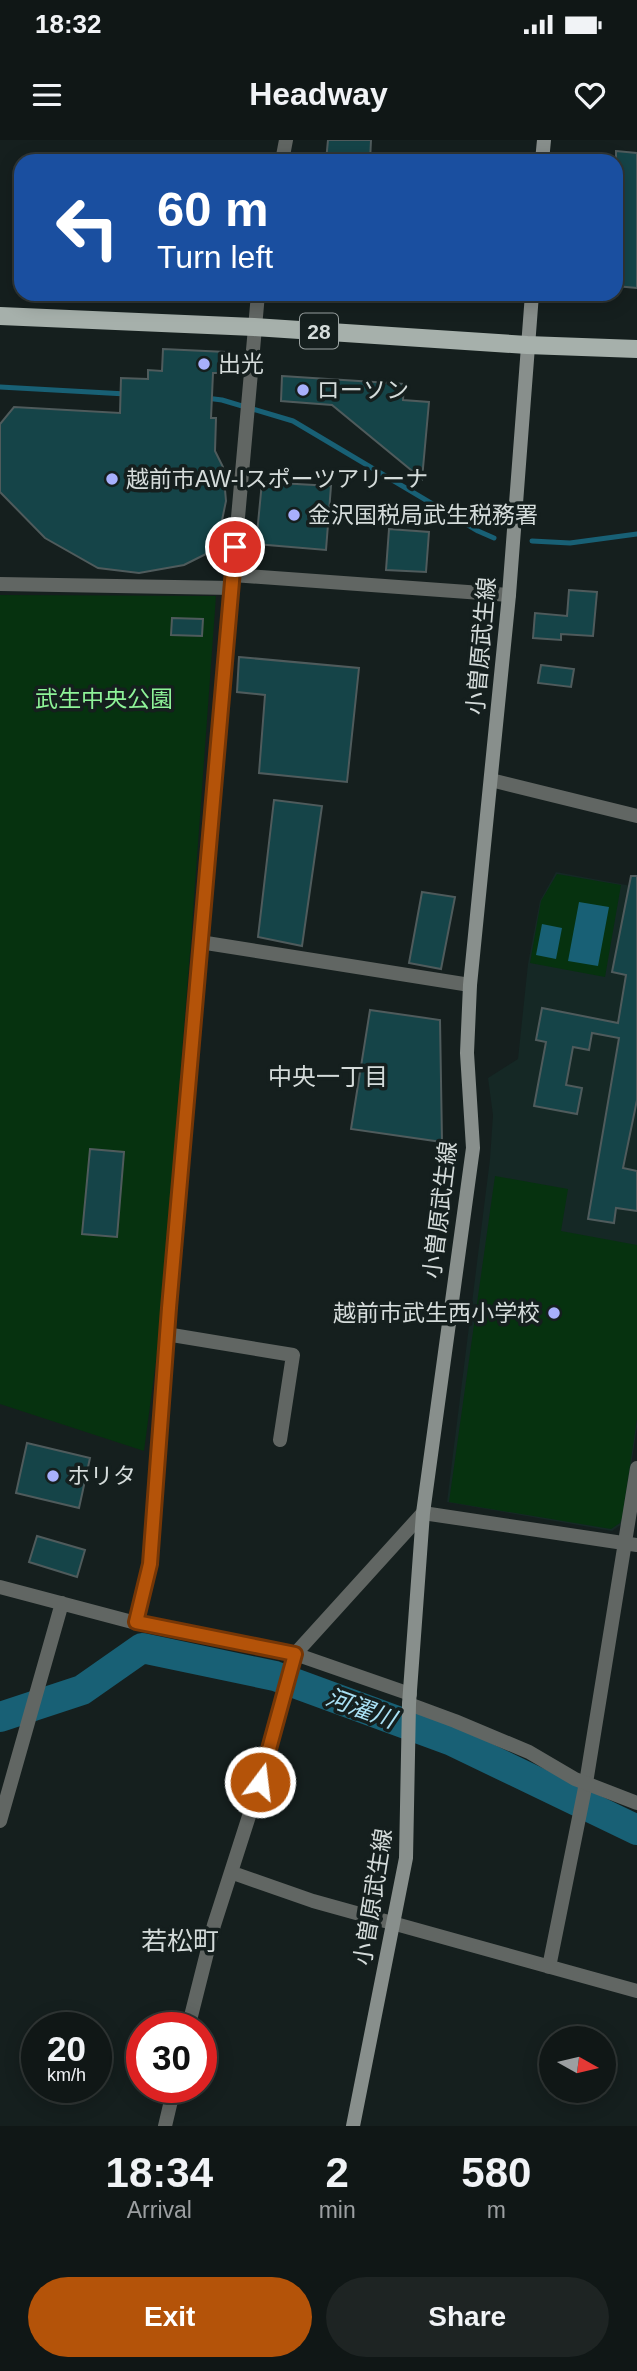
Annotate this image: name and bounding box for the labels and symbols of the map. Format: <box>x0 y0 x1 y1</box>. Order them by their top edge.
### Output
road number: 28 <box>300 314 338 348</box>
place label: 出光 <box>218 351 264 377</box>
marker: 出光 <box>196 356 212 372</box>
place label: ローソン <box>317 377 409 403</box>
marker: ローソン <box>295 382 311 398</box>
place label: 越前市AW-Iスポーツアリーナ <box>126 466 428 492</box>
marker: 越前市AW-Iスポーツアリーナ <box>104 471 120 487</box>
place label: 金沢国税局武生税務署 <box>308 502 538 528</box>
marker: 金沢国税局武生税務署 <box>286 507 302 523</box>
pin <box>205 517 265 577</box>
street label: 小曽原武生線 <box>462 576 500 716</box>
park label: 武生中央公園 <box>35 686 173 712</box>
district label: 中央一丁目 <box>268 1063 388 1090</box>
street label: 小曽原武生線 <box>419 1140 461 1280</box>
place label: 越前市武生西小学校 <box>333 1300 540 1326</box>
marker: 越前市武生西小学校 <box>546 1305 562 1321</box>
place label: ホリタ <box>67 1463 136 1489</box>
marker: ホリタ <box>45 1468 61 1484</box>
water label: 河濯川 <box>323 1683 402 1734</box>
position arrow <box>223 1745 297 1819</box>
street label: 小曽原武生線 <box>349 1827 397 1967</box>
district label: 若松町 <box>141 1926 219 1956</box>
speed limit sign: 30 <box>126 2012 217 2103</box>
north arrow <box>539 2026 616 2104</box>

